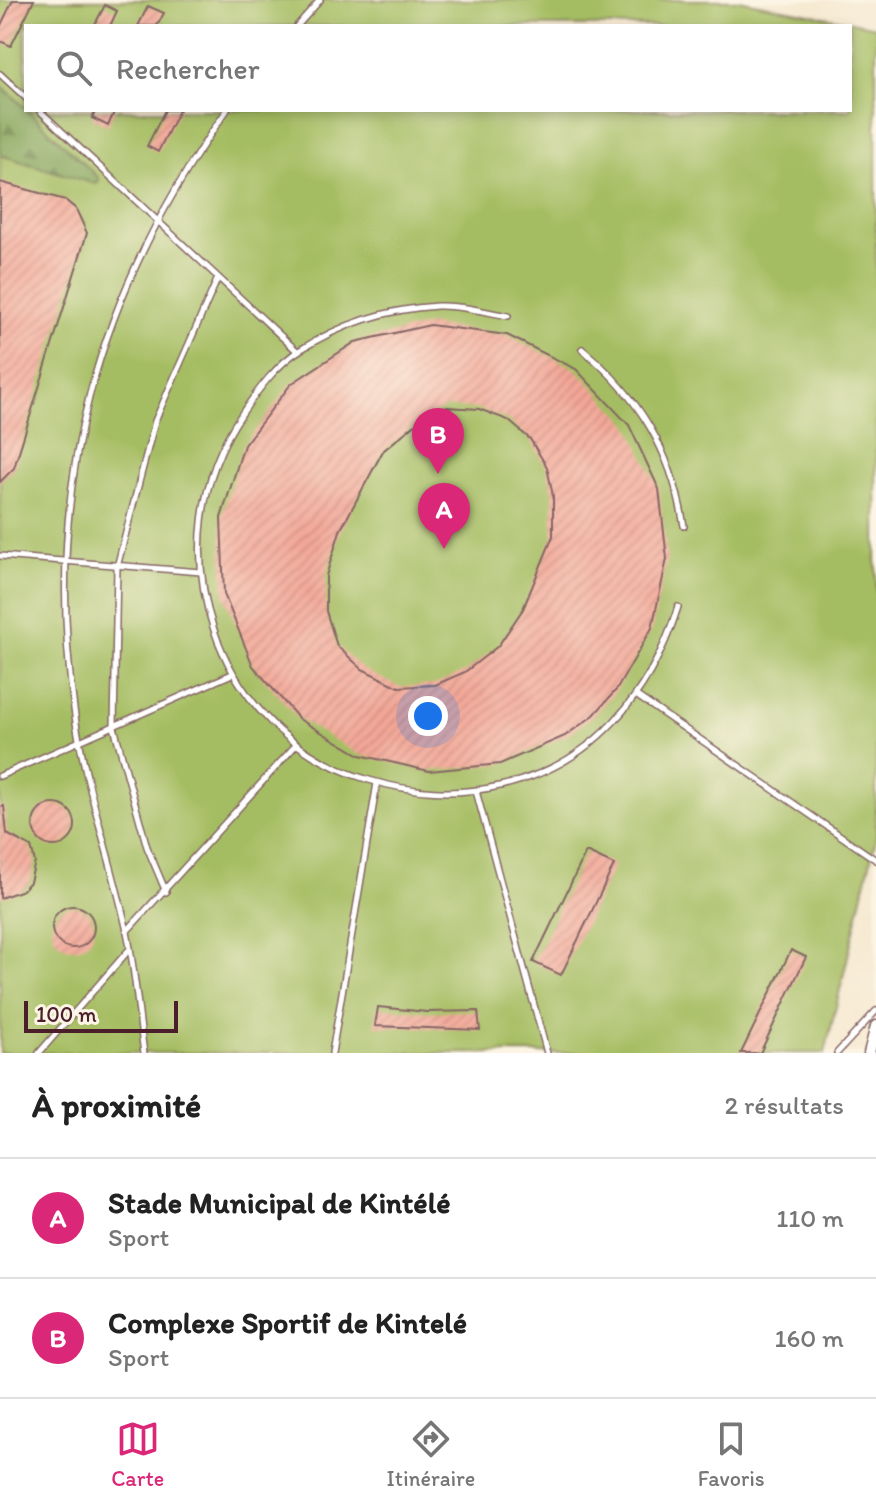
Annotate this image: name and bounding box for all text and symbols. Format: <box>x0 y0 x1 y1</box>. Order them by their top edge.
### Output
search box <box>24 24 852 112</box>
icon: search <box>52 46 96 90</box>
text: Rechercher <box>116 50 260 87</box>
pin: B <box>412 408 464 474</box>
pin: A <box>418 483 470 549</box>
your location <box>408 696 448 736</box>
scale bar <box>24 997 178 1033</box>
text: 100 m <box>36 1001 97 1028</box>
text: À proximité <box>32 1085 201 1126</box>
text: 2 résultats <box>724 1089 844 1121</box>
text: Stade Municipal de Kintélé <box>108 1184 450 1221</box>
text: A <box>50 1202 66 1234</box>
text: 110 m <box>776 1202 844 1234</box>
text: Sport <box>108 1221 169 1253</box>
text: Complexe Sportif de Kintelé <box>108 1304 467 1341</box>
text: B <box>50 1322 66 1354</box>
text: 160 m <box>774 1322 844 1354</box>
text: Sport <box>108 1341 169 1373</box>
tab: Carte <box>111 1417 164 1492</box>
tab: Itinéraire <box>387 1417 475 1492</box>
tab: Favoris <box>698 1417 765 1492</box>

